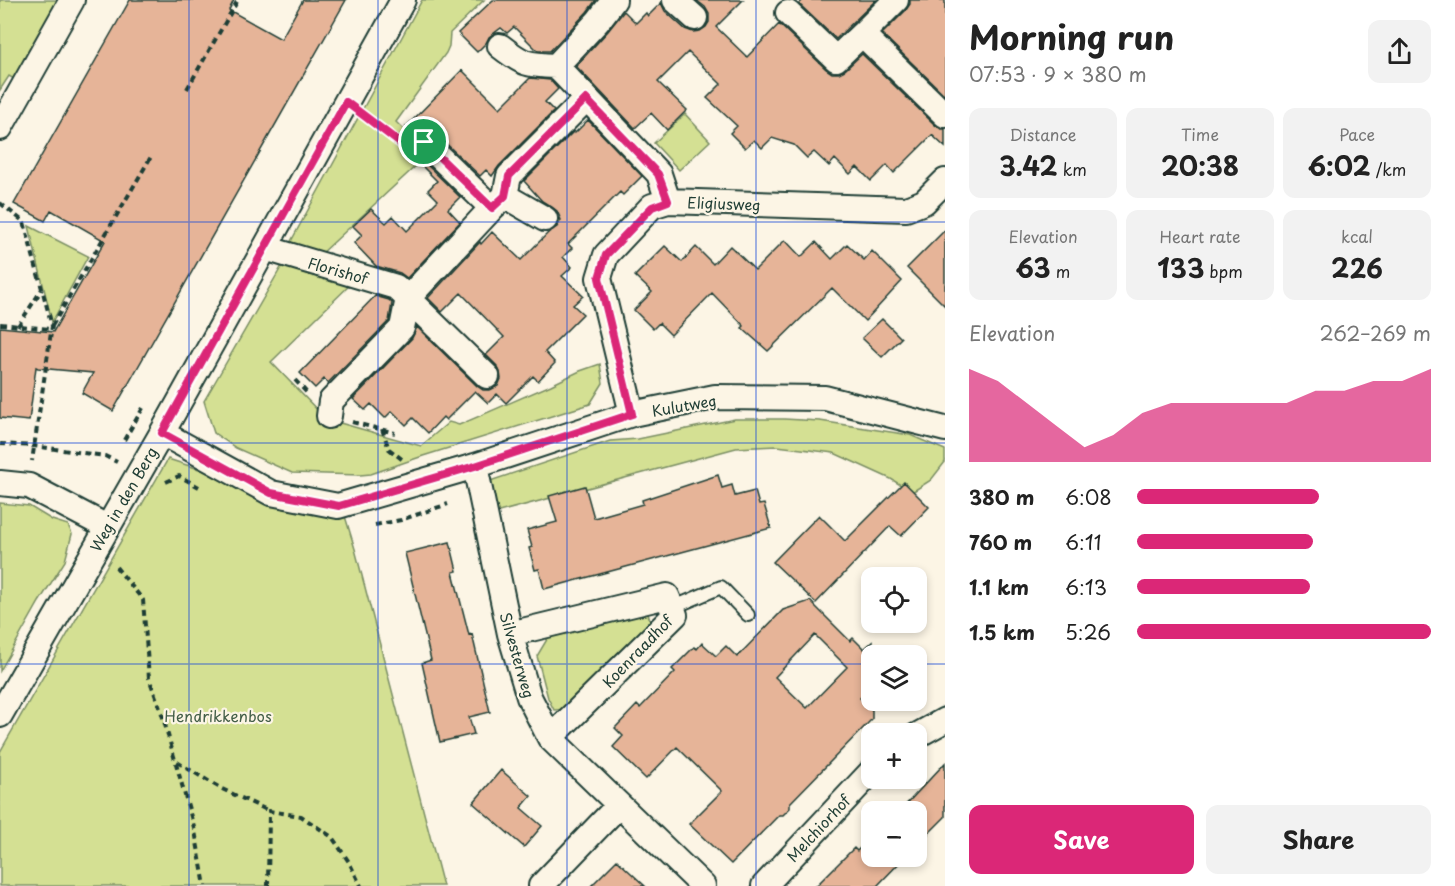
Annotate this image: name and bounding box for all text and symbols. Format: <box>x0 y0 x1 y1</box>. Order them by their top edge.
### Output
text: Morning run <box>969 11 1174 61</box>
button: share <box>1368 20 1431 83</box>
text: 07:53 · 9 × 380 m <box>969 59 1147 89</box>
pin <box>398 116 449 167</box>
text: Distance <box>1009 122 1077 146</box>
text: Time <box>1181 122 1219 146</box>
text: Pace <box>1339 122 1375 146</box>
icon: arrive <box>407 125 440 158</box>
text: 3.42 <box>999 146 1058 185</box>
text: 20:38 <box>1161 146 1239 185</box>
text: 6:02 <box>1308 146 1370 185</box>
text: km <box>1058 157 1087 181</box>
text: /km <box>1370 157 1406 181</box>
street label: Eligiusweg <box>687 190 761 216</box>
text: Elevation <box>1008 224 1078 248</box>
text: Heart rate <box>1160 224 1240 248</box>
text: kcal <box>1341 224 1373 248</box>
text: 63 <box>1016 248 1051 287</box>
text: 133 <box>1157 248 1204 287</box>
text: 226 <box>1331 248 1383 287</box>
street label: Florishof <box>305 250 372 290</box>
text: m <box>1051 259 1070 283</box>
text: bpm <box>1204 259 1243 283</box>
text: Elevation <box>969 318 1055 348</box>
text: 262–269 m <box>1319 318 1431 348</box>
street label: Kulutweg <box>650 388 718 422</box>
street label: Weg in den Berg <box>84 442 162 556</box>
text: 380 m <box>969 482 1034 512</box>
text: 6:08 <box>1065 482 1112 512</box>
text: 760 m <box>969 527 1032 557</box>
text: 6:11 <box>1065 527 1101 557</box>
map controls <box>861 567 927 867</box>
button: locate <box>861 567 927 633</box>
text: 1.1 km <box>969 572 1029 602</box>
text: 6:13 <box>1065 572 1107 602</box>
street label: Silvesterweg <box>495 609 541 701</box>
street label: Koenraadhof <box>596 609 678 692</box>
text: 1.5 km <box>969 617 1035 647</box>
text: 5:26 <box>1065 617 1111 647</box>
button: layers <box>861 645 927 711</box>
park label: Hendrikkenbos <box>164 704 272 727</box>
button: + <box>861 723 927 789</box>
street label: Melchiorhof <box>781 788 856 867</box>
button: − <box>861 801 927 867</box>
button: Save <box>969 805 1194 874</box>
button: Share <box>1206 805 1431 874</box>

